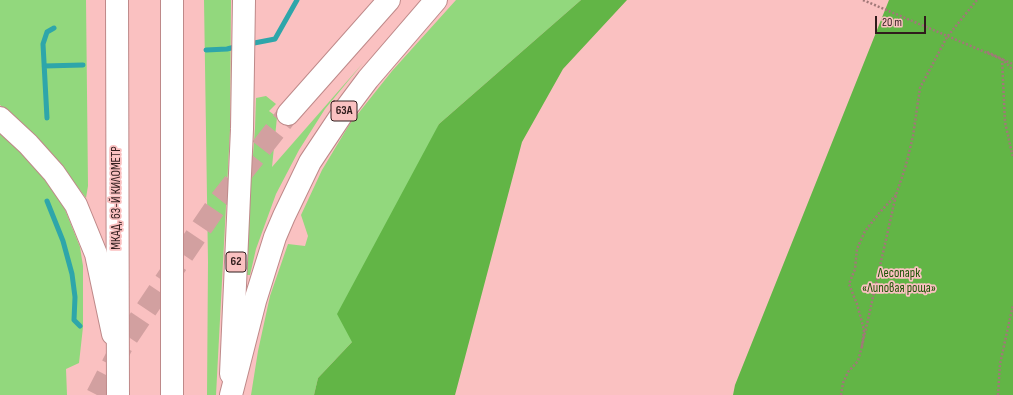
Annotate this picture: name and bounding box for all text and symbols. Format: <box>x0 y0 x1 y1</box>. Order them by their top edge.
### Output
scale bar <box>877 8 928 34</box>
text: 20 m <box>882 15 902 30</box>
road number: 63A <box>331 101 357 121</box>
street label: МКАД, 63-Й КИЛОМЕТР <box>109 146 125 250</box>
road number: 62 <box>226 252 246 272</box>
park label: Лесопарк «Липовая роща» <box>862 266 936 297</box>

